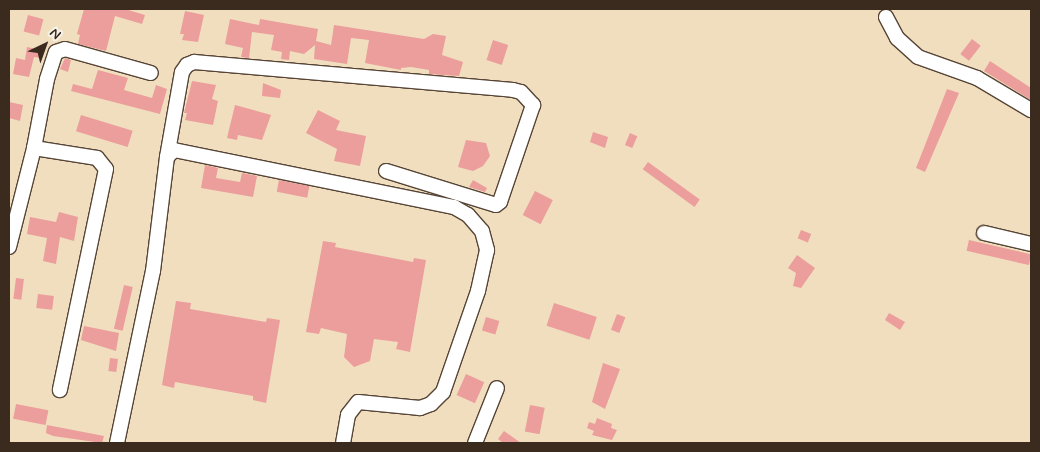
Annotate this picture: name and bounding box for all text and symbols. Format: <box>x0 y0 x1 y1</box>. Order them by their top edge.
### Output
north arrow <box>20 20 70 70</box>
text: N <box>46 24 65 44</box>

